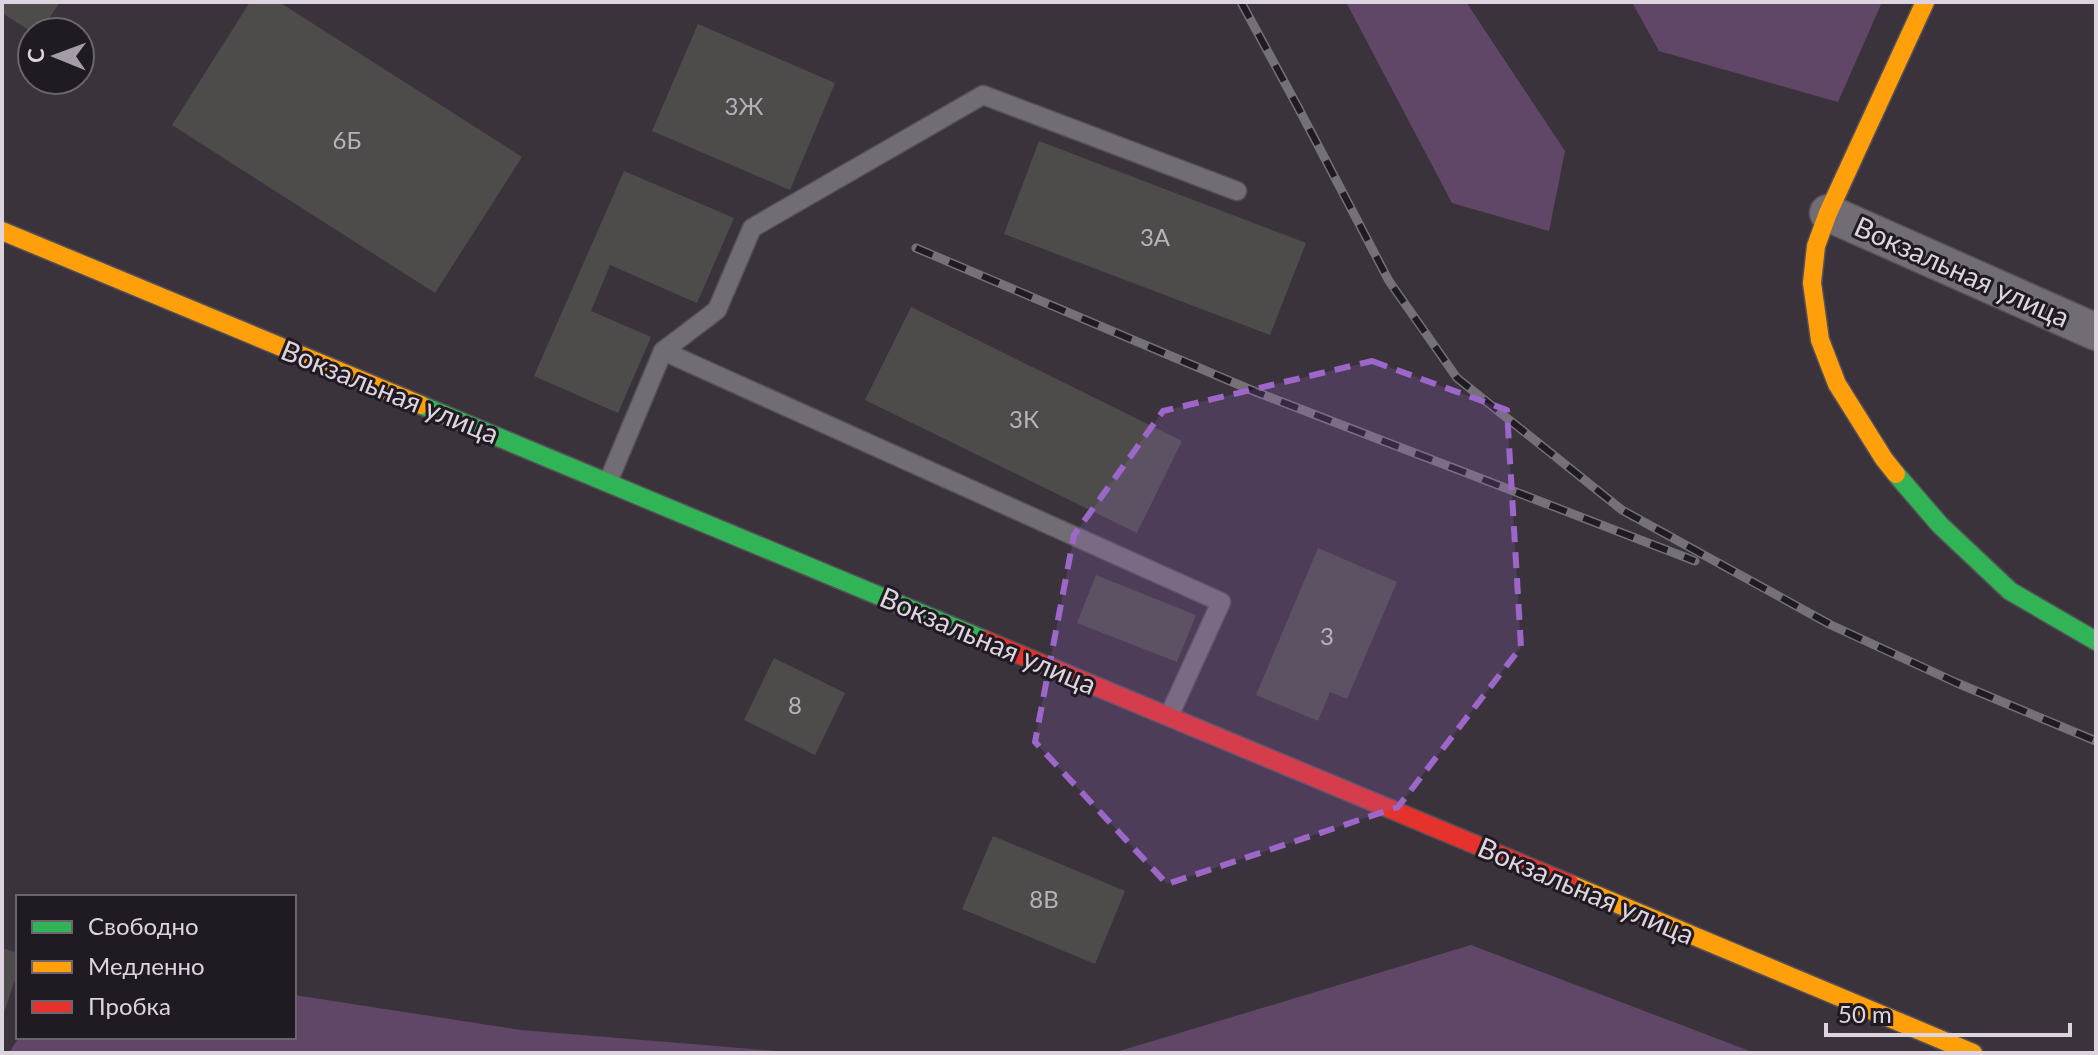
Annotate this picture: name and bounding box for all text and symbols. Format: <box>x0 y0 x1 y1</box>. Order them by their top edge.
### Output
north arrow <box>16 16 96 96</box>
text: С <box>22 48 49 63</box>
house number: 3Ж <box>725 91 763 120</box>
house number: 6Б <box>333 125 361 154</box>
street label: Вокзальная улица <box>1850 208 2075 334</box>
house number: 3А <box>1140 222 1171 251</box>
street label: Вокзальная улица <box>277 332 504 450</box>
house number: 3К <box>1009 404 1039 433</box>
street label: Вокзальная улица <box>875 579 1102 701</box>
house number: 3 <box>1320 621 1334 650</box>
house number: 8 <box>788 690 802 719</box>
street label: Вокзальная улица <box>1473 829 1700 951</box>
house number: 8В <box>1029 884 1059 913</box>
legend <box>16 895 296 1039</box>
text: Свободно <box>88 911 199 940</box>
text: Медленно <box>88 951 205 980</box>
scale bar <box>1826 987 2070 1037</box>
text: Пробка <box>88 991 171 1020</box>
text: 50 m <box>1838 999 1892 1028</box>

